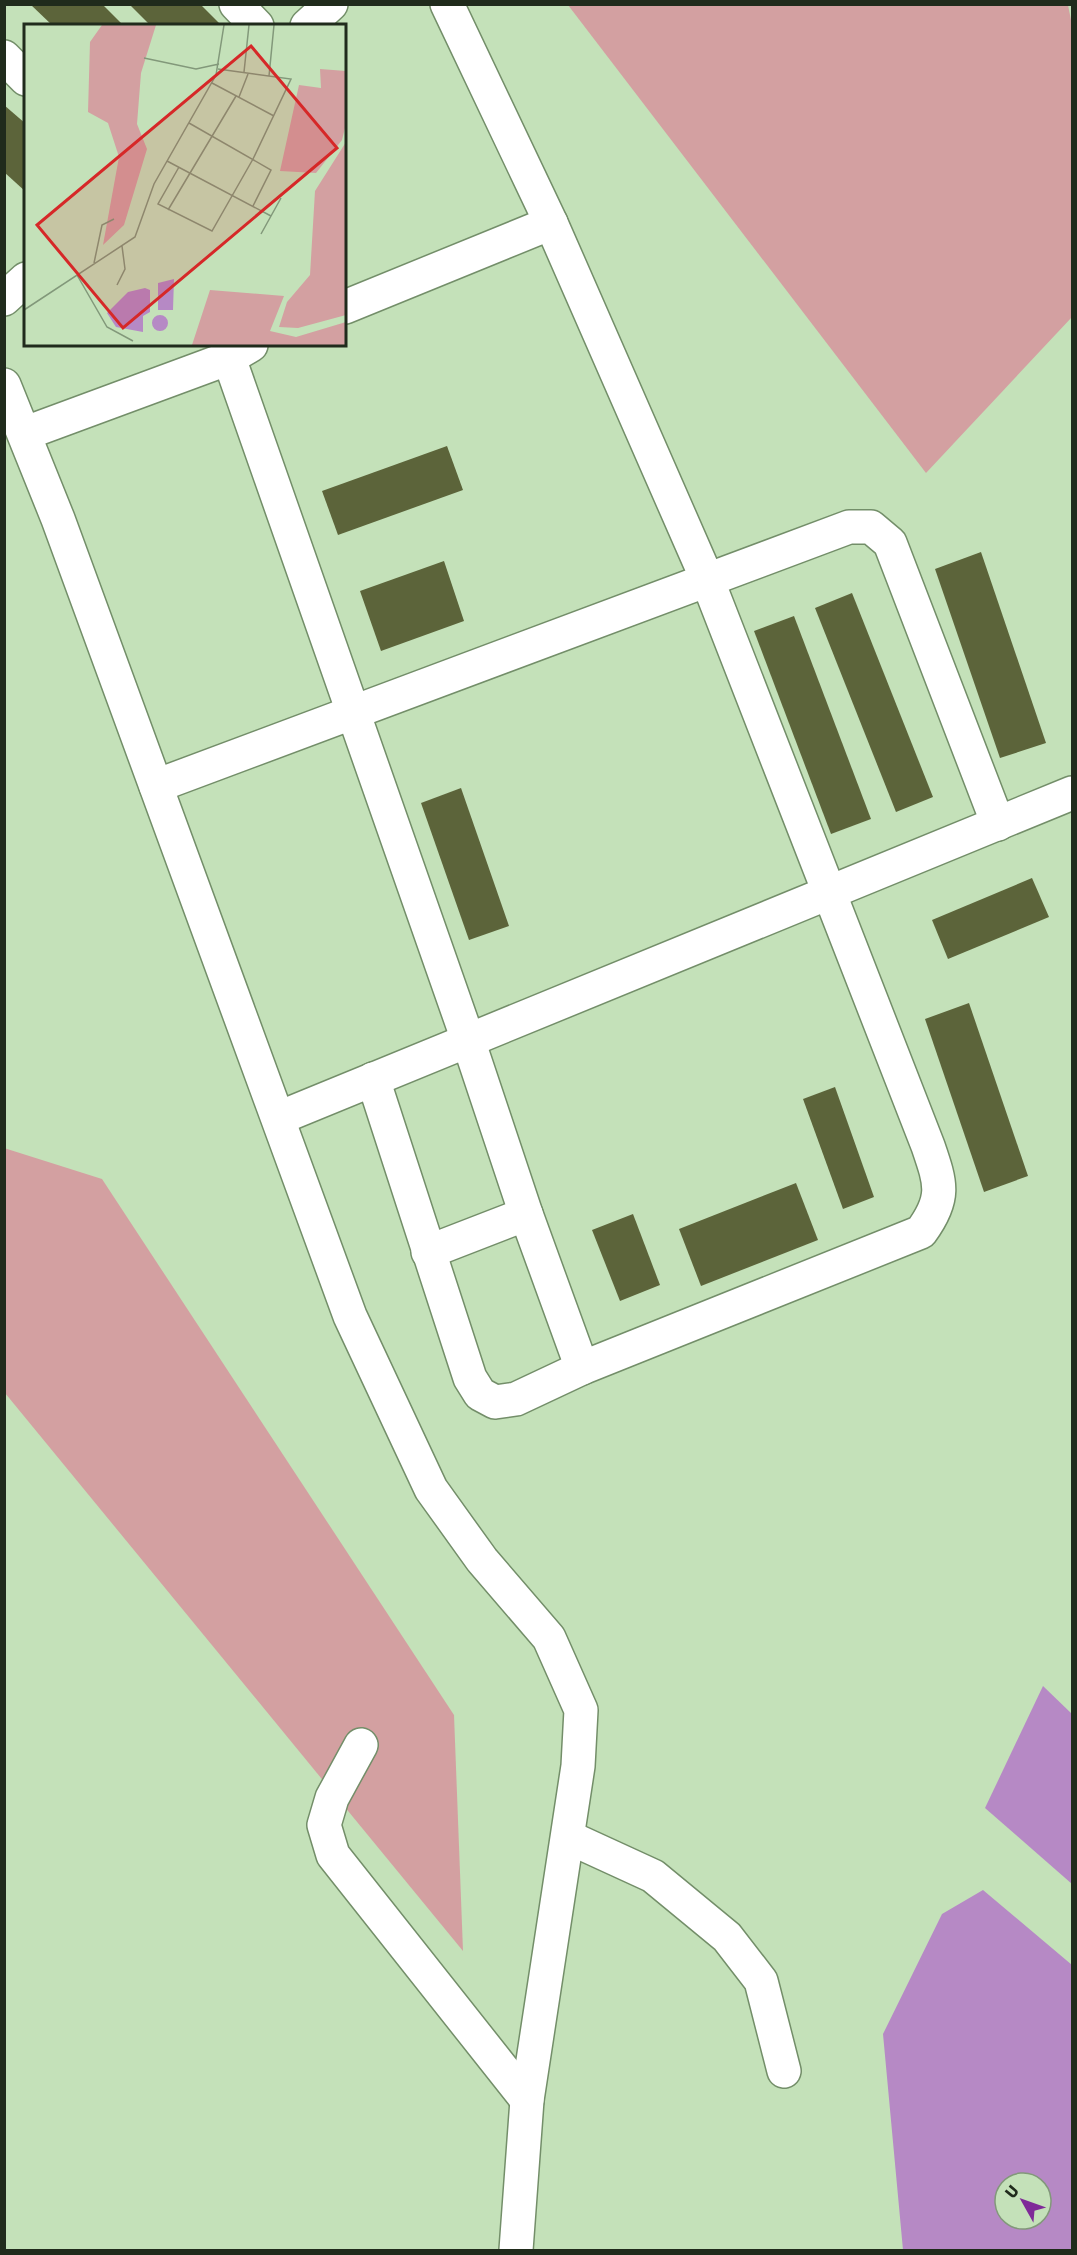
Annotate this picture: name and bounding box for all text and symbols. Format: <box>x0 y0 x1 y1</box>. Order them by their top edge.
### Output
inset map <box>24 24 346 346</box>
north arrow <box>993 2171 1053 2231</box>
text: U <box>999 2180 1024 2203</box>

